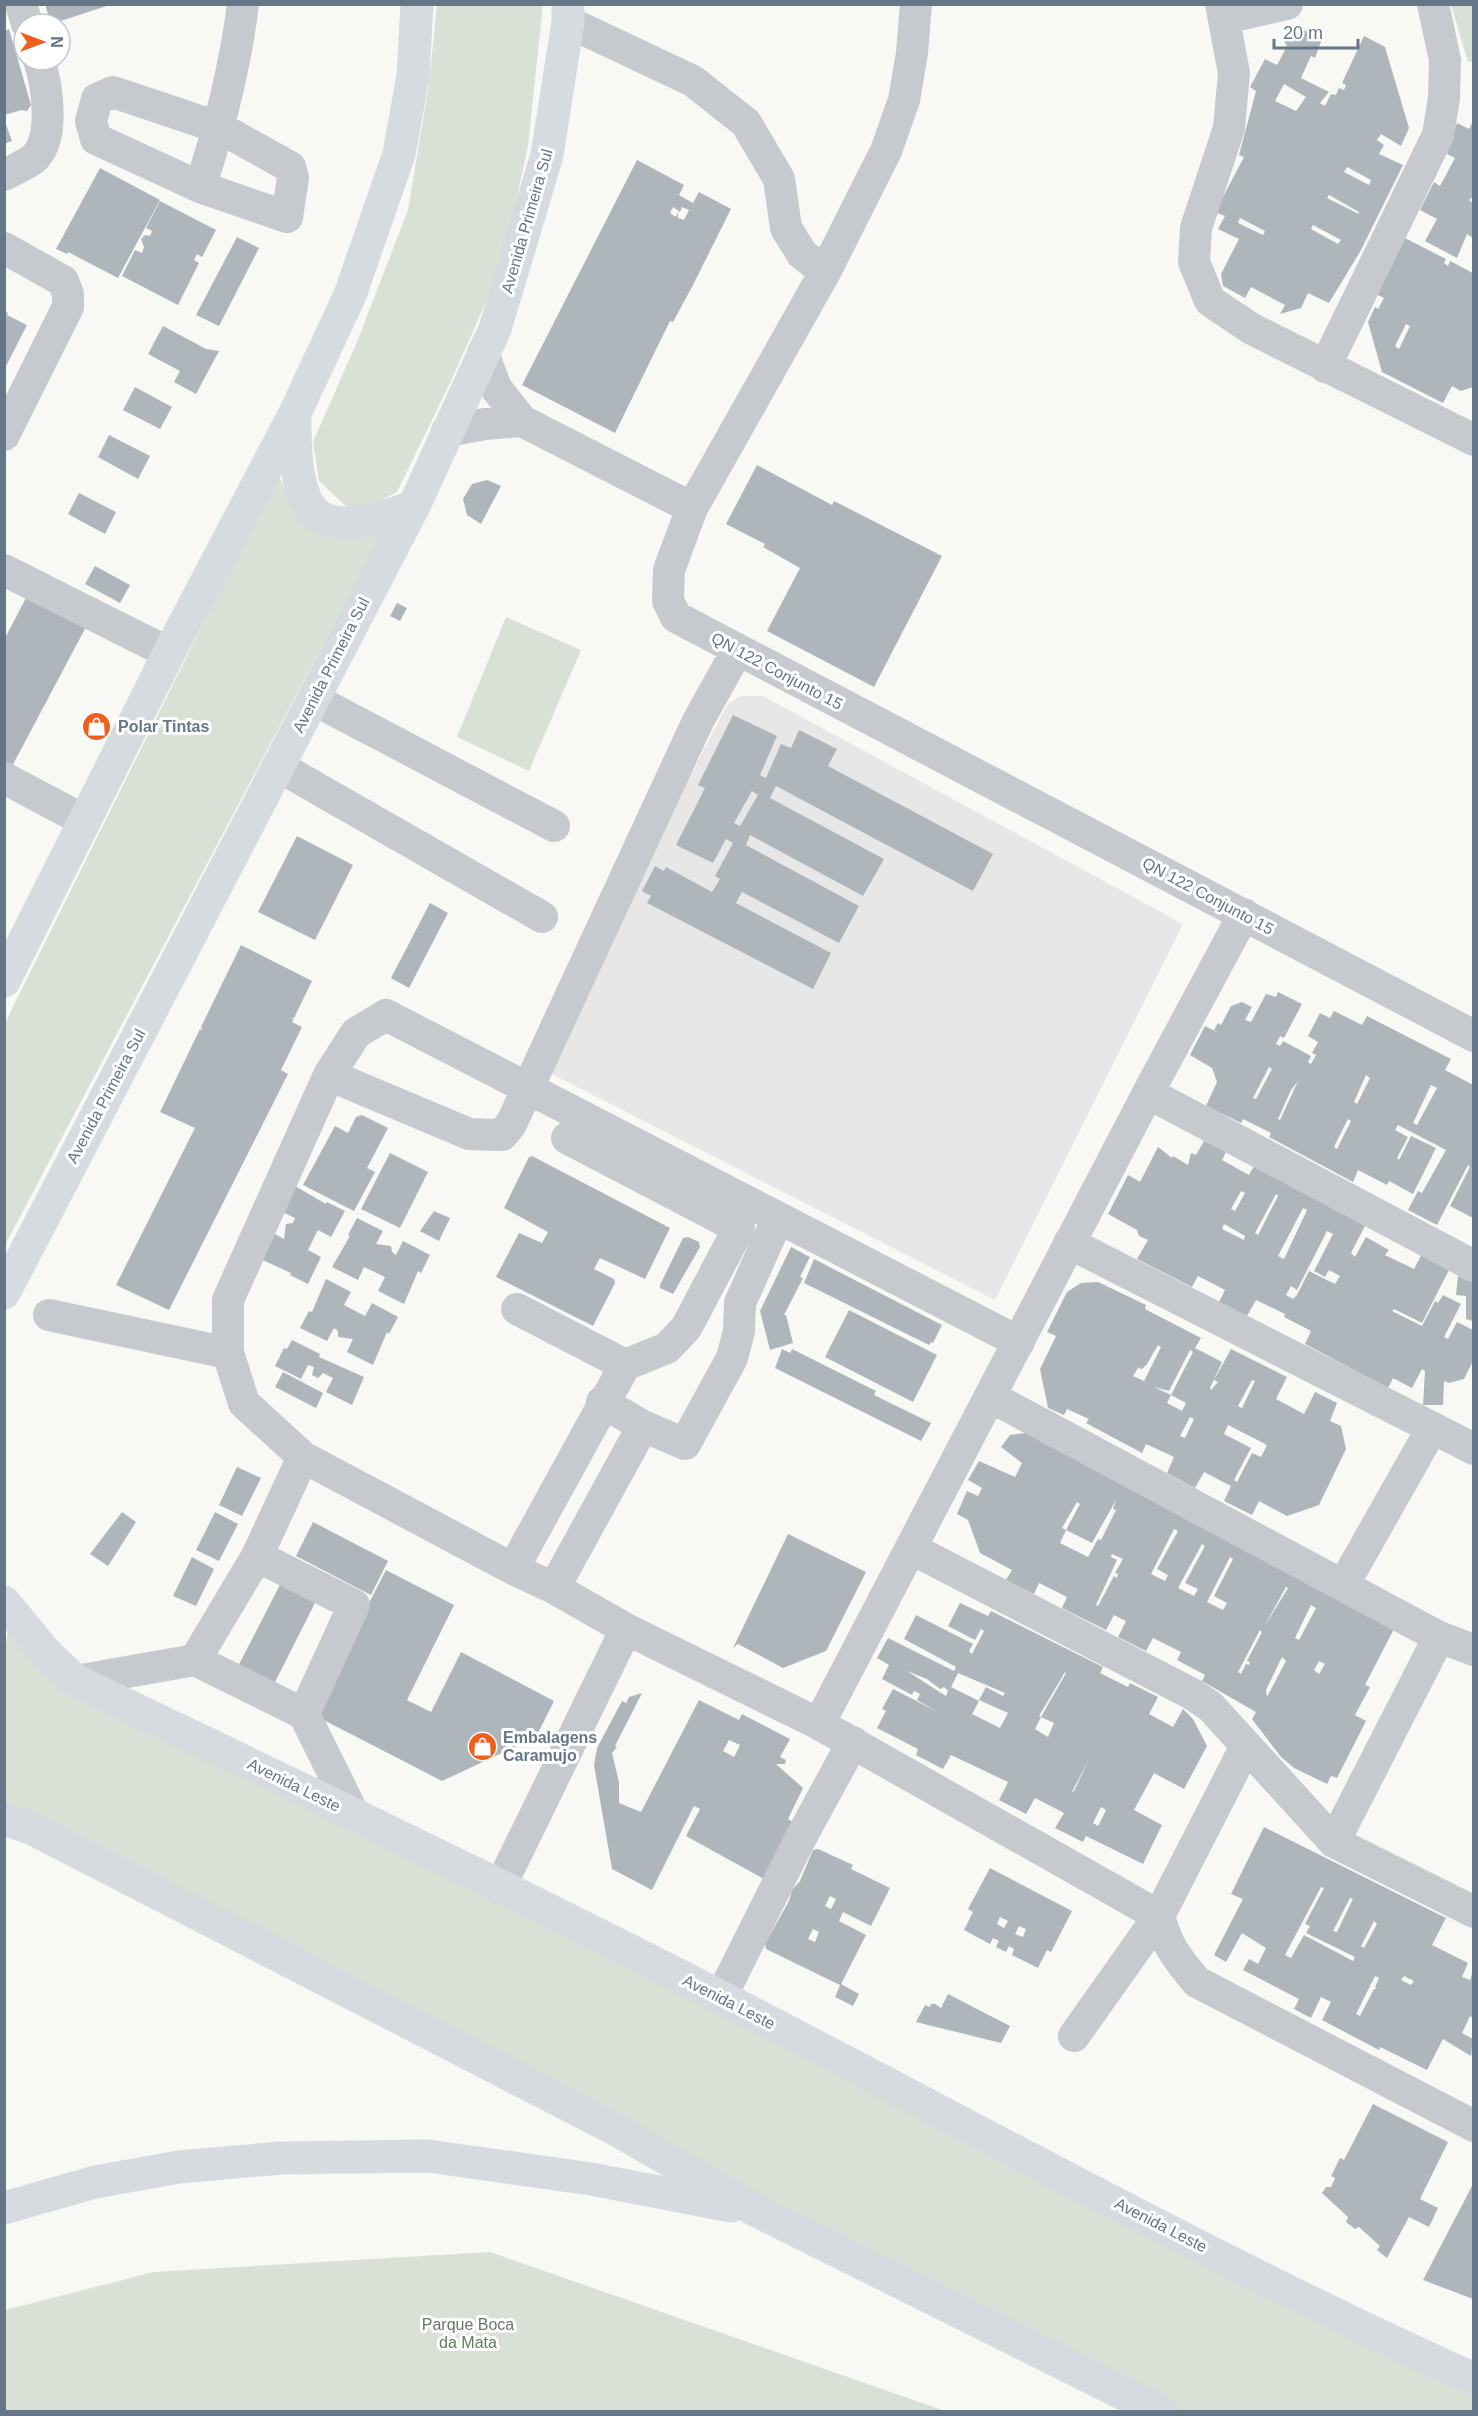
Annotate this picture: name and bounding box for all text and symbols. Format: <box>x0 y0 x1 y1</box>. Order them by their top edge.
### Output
north arrow <box>12 12 72 72</box>
scale bar <box>1274 12 1358 50</box>
text: 20 m <box>1283 23 1323 43</box>
text: N <box>48 36 65 48</box>
street label: Avenida Primeira Sul <box>498 147 556 295</box>
street label: Avenida Primeira Sul <box>290 595 372 735</box>
street label: QN 122 Conjunto 15 <box>709 629 845 713</box>
shop icon: Polar Tintas <box>81 710 113 742</box>
place label: Polar Tintas <box>118 718 209 735</box>
street label: QN 122 Conjunto 15 <box>1140 854 1276 938</box>
street label: Avenida Primeira Sul <box>63 1026 149 1166</box>
place label: Embalagens Caramujo <box>503 1729 597 1764</box>
shop icon: Embalagens Caramujo <box>466 1730 498 1762</box>
street label: Avenida Leste <box>245 1755 343 1815</box>
street label: Avenida Leste <box>680 1971 778 2033</box>
street label: Avenida Leste <box>1112 2194 1210 2256</box>
park label: Parque Boca da Mata <box>422 2316 514 2351</box>

